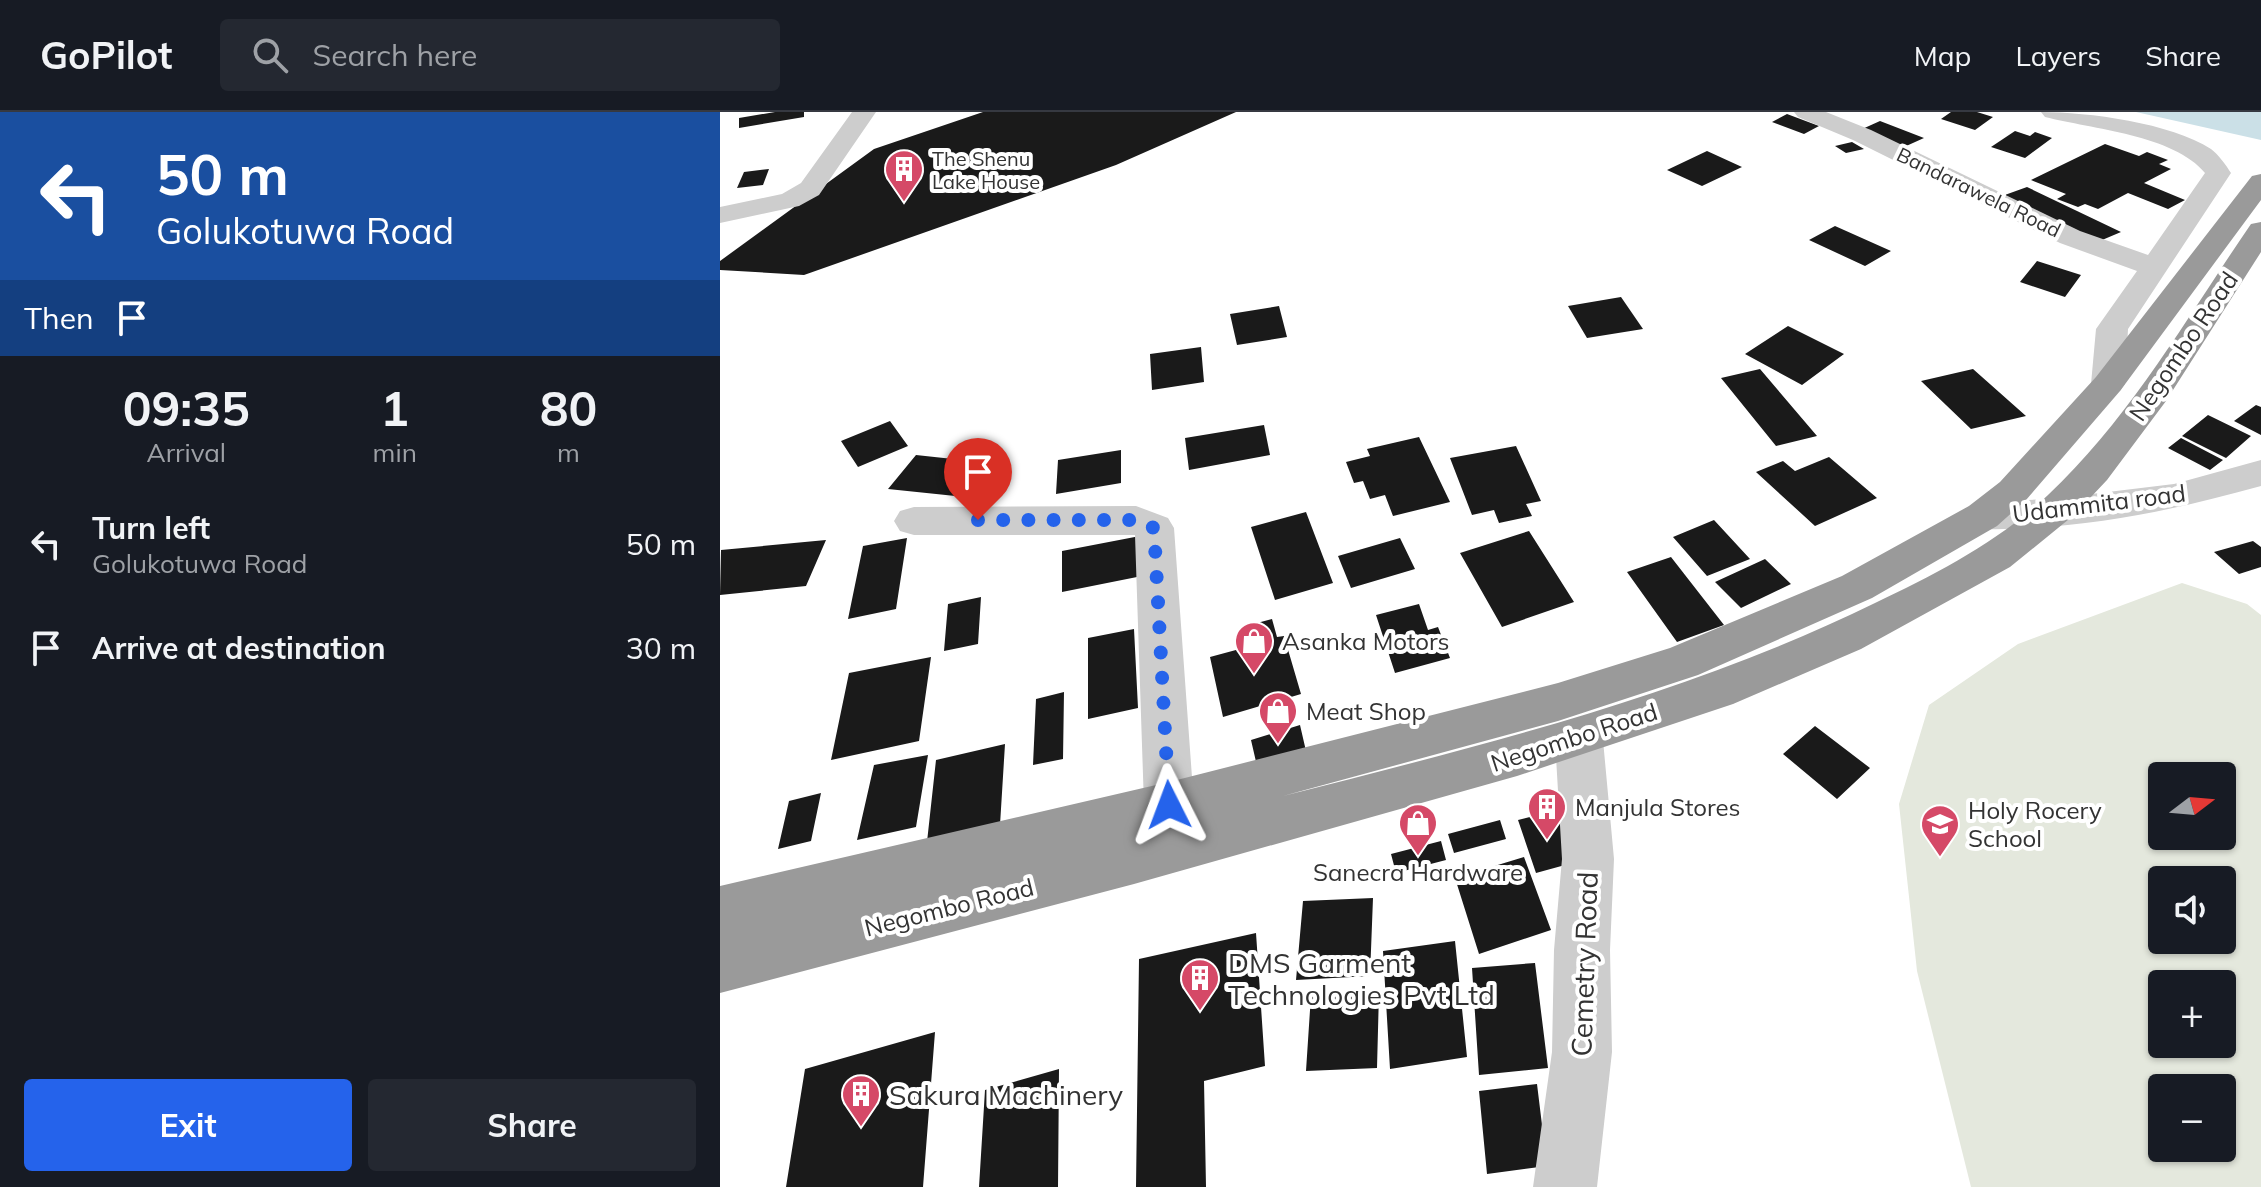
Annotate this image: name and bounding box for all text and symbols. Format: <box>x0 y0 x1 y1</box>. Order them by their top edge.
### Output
search box <box>220 19 780 91</box>
text: GoPilot <box>40 31 172 79</box>
icon: search <box>248 33 292 77</box>
text: Search here <box>312 36 477 74</box>
text: Map <box>1914 38 1971 73</box>
text: Layers <box>2015 38 2101 73</box>
text: Share <box>2145 38 2221 73</box>
text: 50 m <box>156 139 289 209</box>
street label: Bandarawela Road <box>1893 141 2065 243</box>
icon: left <box>24 144 128 248</box>
place label: The Shenu Lake House <box>932 146 1040 194</box>
building icon: The Shenu Lake House <box>883 148 925 203</box>
text: Golukotuwa Road <box>156 208 454 253</box>
street label: Negombo Road <box>2122 266 2244 426</box>
icon: arrive <box>110 296 154 340</box>
text: Then <box>24 299 94 337</box>
text: 09:35 <box>123 378 250 438</box>
text: 1 <box>380 378 409 438</box>
text: 80 <box>540 378 597 438</box>
text: Arrival <box>147 436 226 469</box>
text: min <box>373 436 417 469</box>
text: m <box>557 436 580 469</box>
pin <box>944 438 1012 520</box>
icon: arrive <box>956 450 1000 494</box>
street label: Udammita road <box>2011 477 2187 529</box>
text: Turn left <box>92 509 210 547</box>
icon: left <box>24 522 68 566</box>
text: 50 m <box>626 525 696 563</box>
text: Golukotuwa Road <box>92 547 307 580</box>
shop icon: Asanka Motors <box>1233 620 1275 675</box>
icon: arrive <box>24 626 68 670</box>
place label: Asanka Motors <box>1282 626 1449 656</box>
text: Arrive at destination <box>92 629 386 667</box>
text: 30 m <box>626 629 696 667</box>
shop icon: Meat Shop <box>1257 690 1299 745</box>
place label: Meat Shop <box>1306 696 1426 726</box>
street label: Negombo Road <box>1487 696 1661 778</box>
north arrow <box>2148 762 2236 850</box>
map controls <box>2148 762 2236 1162</box>
position arrow <box>1127 763 1211 847</box>
building icon: Manjula Stores <box>1526 786 1568 841</box>
place label: Manjula Stores <box>1575 792 1740 822</box>
place label: Holy Rocery School <box>1968 795 2102 853</box>
shop icon: Sanecra Hardware <box>1397 802 1439 857</box>
school or university icon: Holy Rocery School <box>1919 803 1961 858</box>
place label: Sanecra Hardware <box>1313 857 1523 887</box>
button: sound <box>2148 866 2236 954</box>
street label: Negombo Road <box>861 871 1037 943</box>
street label: Cemetry Road <box>1563 871 1605 1057</box>
place label: DMS Garment Technologies Pvt Ltd <box>1228 945 1495 1012</box>
building icon: DMS Garment Technologies Pvt Ltd <box>1179 957 1221 1012</box>
button: + <box>2148 970 2236 1058</box>
building icon: Sakura Machinery <box>840 1073 882 1128</box>
button: − <box>2148 1074 2236 1162</box>
place label: Sakura Machinery <box>889 1077 1123 1112</box>
button: Exit <box>24 1079 352 1171</box>
button: Share <box>368 1079 696 1171</box>

